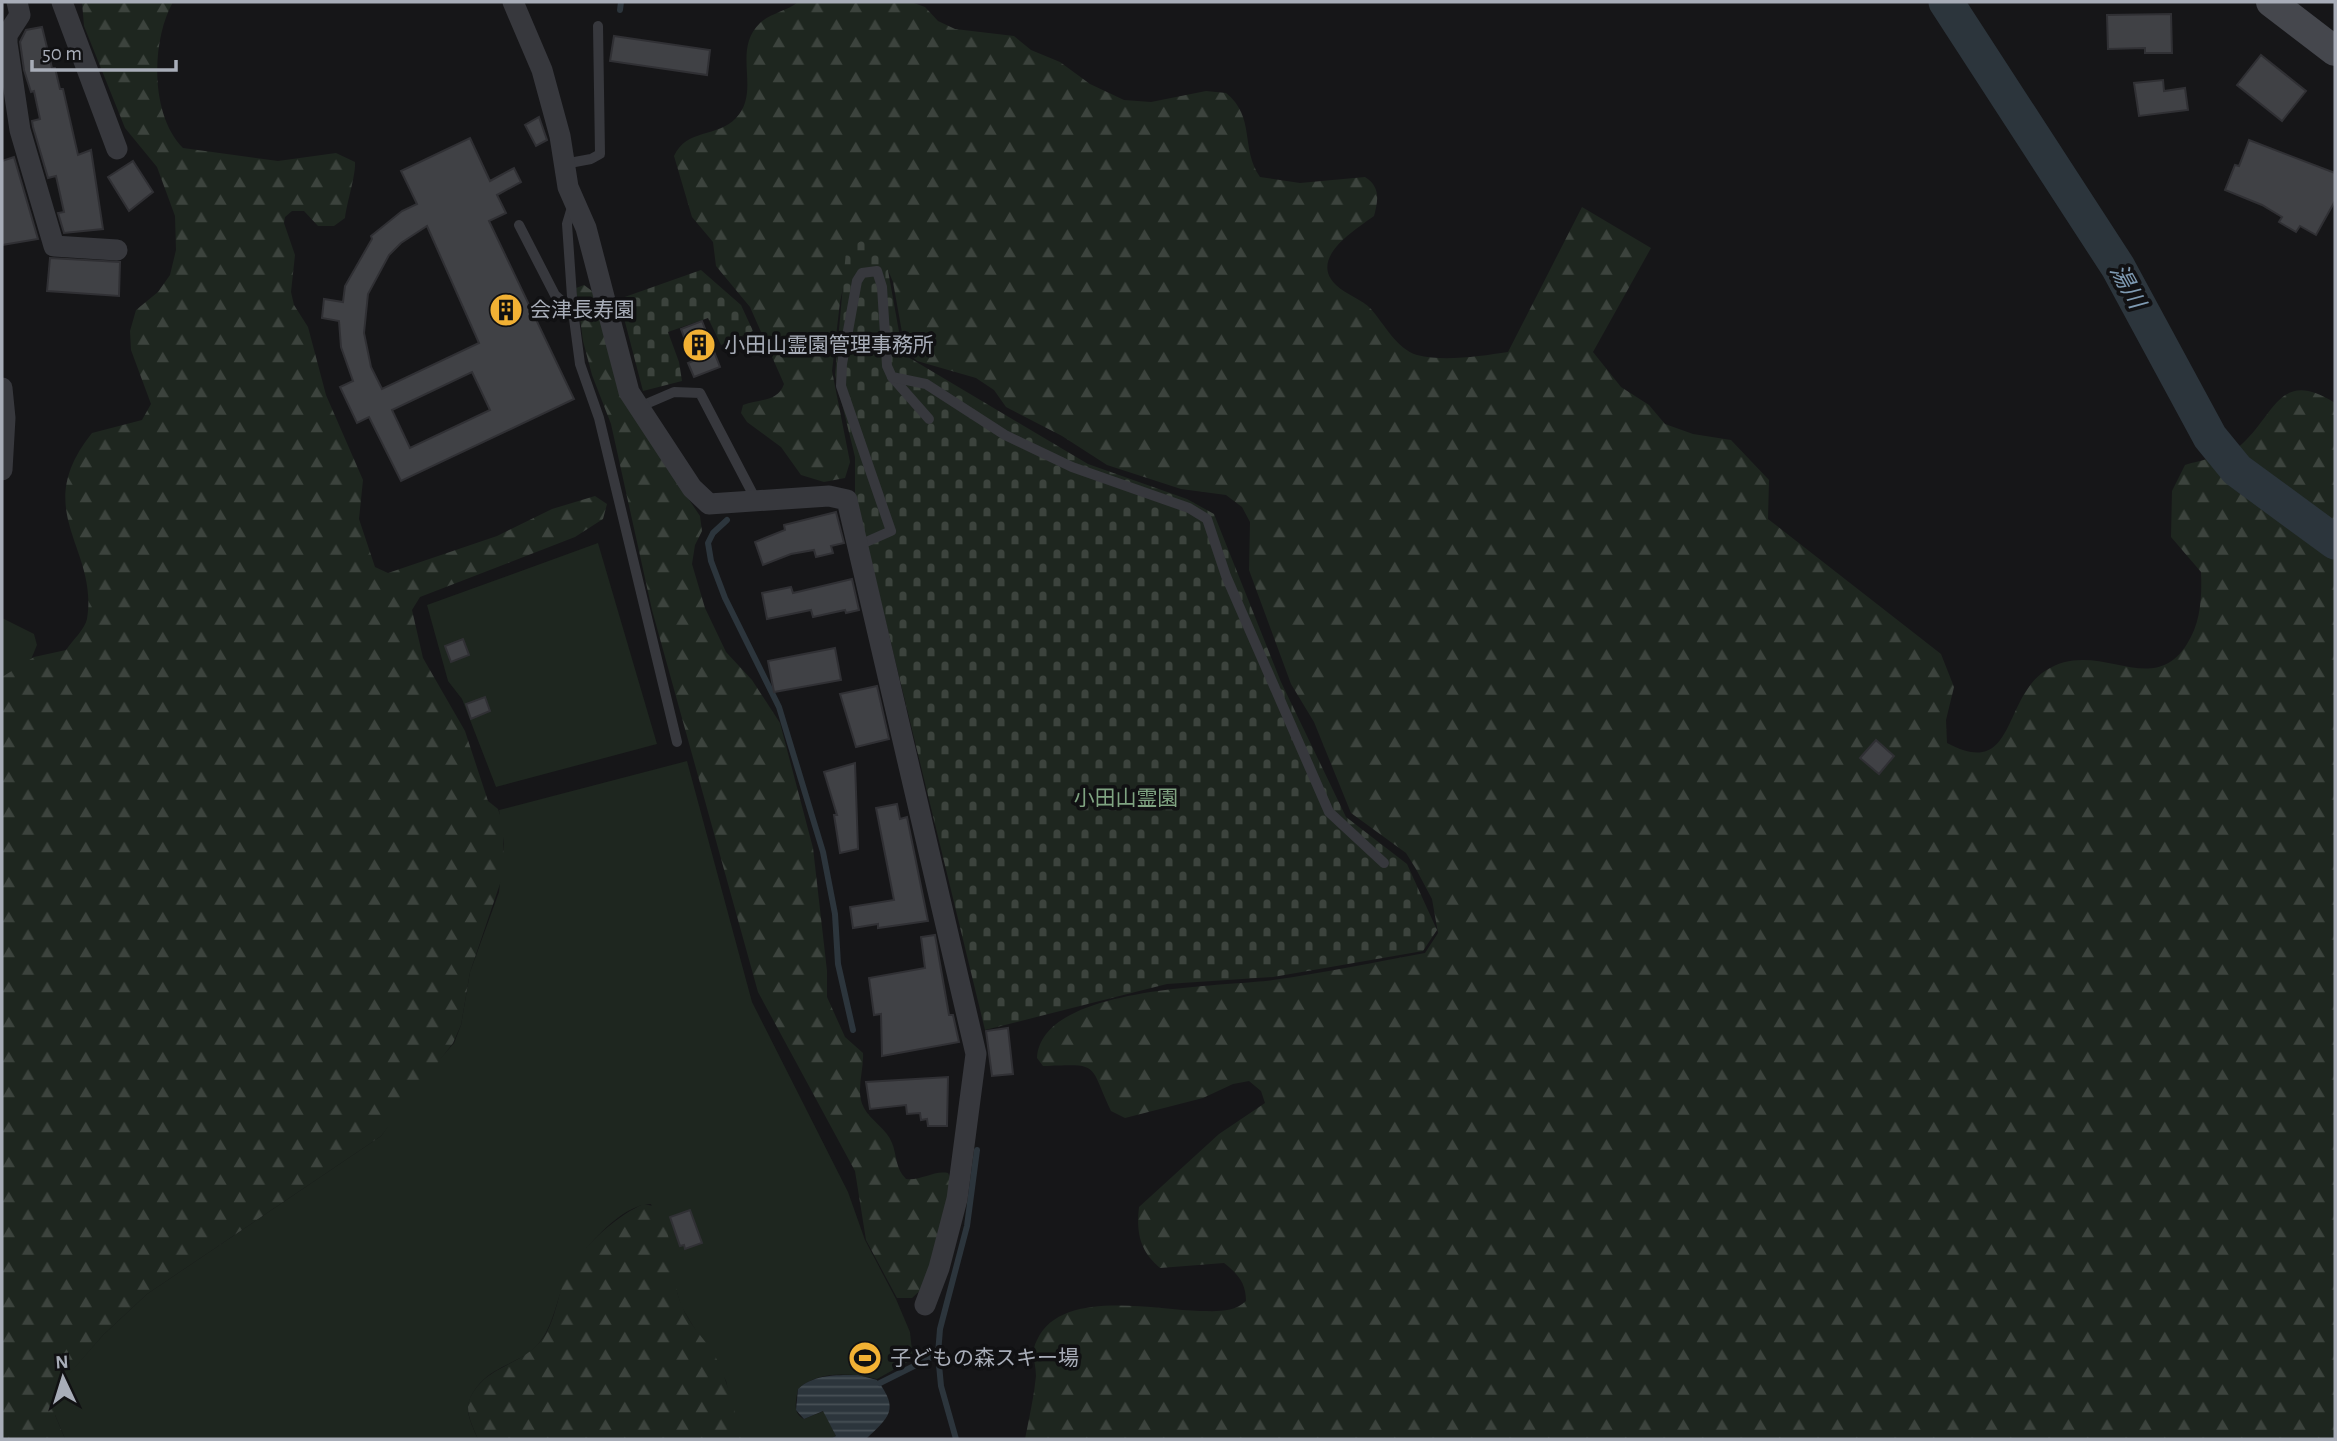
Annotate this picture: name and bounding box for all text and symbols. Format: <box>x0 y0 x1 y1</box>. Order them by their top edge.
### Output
scale bar <box>32 28 175 72</box>
text: 50 m <box>42 43 82 64</box>
water label: 湯川 <box>2105 260 2151 315</box>
building icon: 会津長寿園 <box>487 291 525 329</box>
place label: 会津長寿園 <box>530 299 635 321</box>
building icon: 小田山霊園管理事務所 <box>680 326 718 364</box>
place label: 小田山霊園管理事務所 <box>724 334 934 356</box>
park label: 小田山霊園 <box>1074 787 1179 809</box>
sports icon: 子どもの森スキー場 <box>846 1339 884 1377</box>
north arrow <box>28 1343 98 1413</box>
place label: 子どもの森スキー場 <box>890 1347 1079 1369</box>
text: N <box>55 1353 69 1372</box>

